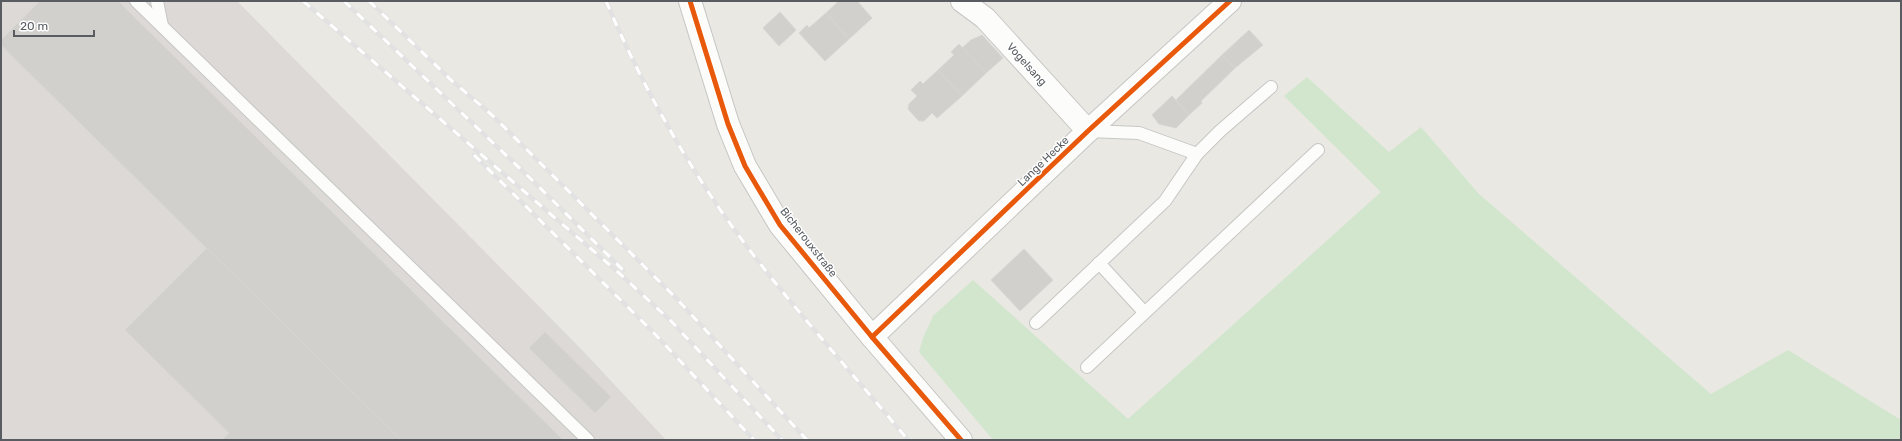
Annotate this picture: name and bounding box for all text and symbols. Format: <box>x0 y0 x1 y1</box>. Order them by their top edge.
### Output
scale bar <box>14 12 94 38</box>
text: 20 m <box>20 19 48 33</box>
street label: Vogelsang <box>1004 40 1049 88</box>
street label: Lange Hecke <box>1015 134 1072 189</box>
street label: Bicherouxstraße <box>777 205 840 280</box>

